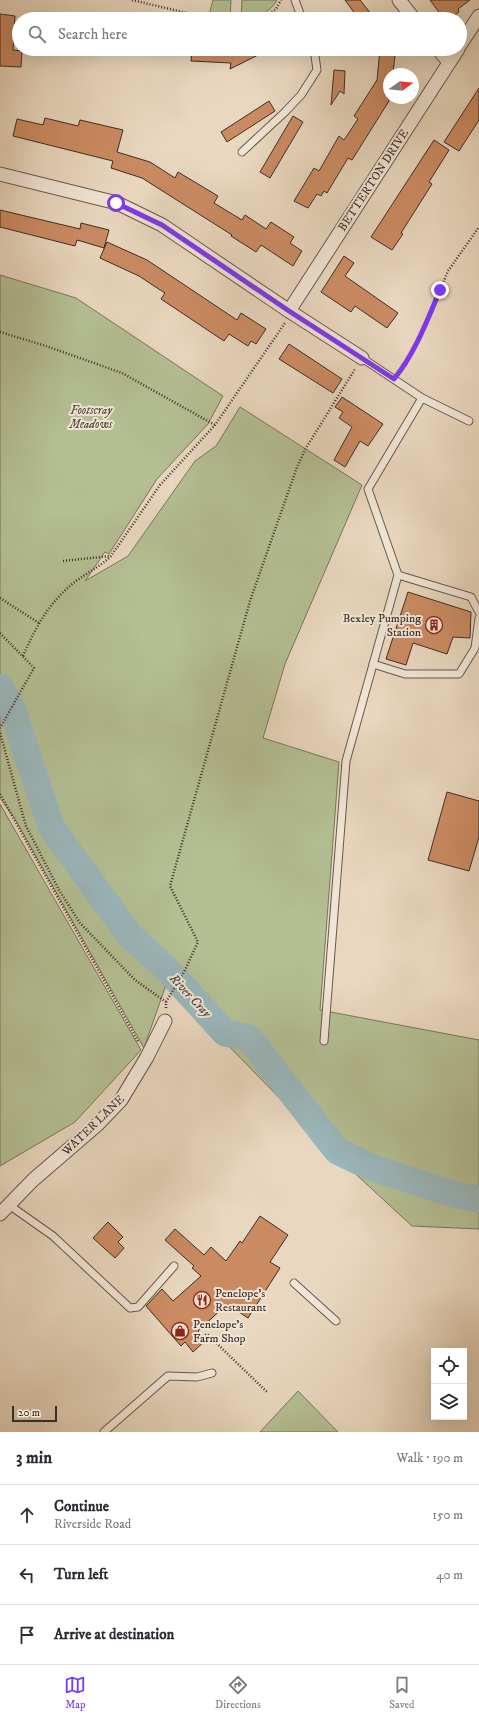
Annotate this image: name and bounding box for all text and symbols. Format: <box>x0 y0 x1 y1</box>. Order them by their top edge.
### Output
search box <box>12 12 467 56</box>
icon: search <box>26 23 48 45</box>
text: Search here <box>58 25 127 44</box>
north arrow <box>383 68 419 104</box>
street label: BETTERTON DRIVE <box>335 126 412 234</box>
route start <box>107 194 125 212</box>
route end <box>431 281 449 299</box>
park label: Footscray Meadows <box>69 403 113 432</box>
place label: Bexley Pumping Station <box>343 611 422 640</box>
building icon: Bexley Pumping Station <box>424 615 444 635</box>
water label: River Cray <box>165 970 215 1021</box>
street label: WATER LANE <box>58 1092 128 1160</box>
place label: Penelope's Restaurant <box>215 1286 266 1315</box>
restaurant icon: Penelope's Restaurant <box>192 1290 212 1310</box>
place label: Penelope's Farm Shop <box>193 1317 246 1346</box>
shop icon: Penelope's Farm Shop <box>170 1321 190 1341</box>
map controls <box>431 1348 467 1420</box>
button: locate <box>431 1348 467 1384</box>
button: layers <box>431 1384 467 1420</box>
scale bar <box>12 1404 57 1423</box>
text: 20 m <box>18 1406 40 1420</box>
text: 3 min <box>16 1447 52 1469</box>
text: Walk · 190 m <box>397 1450 463 1466</box>
text: Continue <box>54 1497 109 1516</box>
icon: ahead <box>16 1504 38 1526</box>
text: 150 m <box>432 1507 463 1523</box>
text: Riverside Road <box>54 1516 131 1532</box>
icon: left <box>16 1564 38 1586</box>
text: Turn left <box>54 1565 108 1584</box>
text: 40 m <box>436 1567 463 1583</box>
icon: arrive <box>16 1624 38 1646</box>
text: Arrive at destination <box>54 1625 174 1644</box>
tab: Map <box>64 1674 86 1712</box>
tab: Directions <box>215 1674 261 1712</box>
tab: Saved <box>389 1674 415 1712</box>

